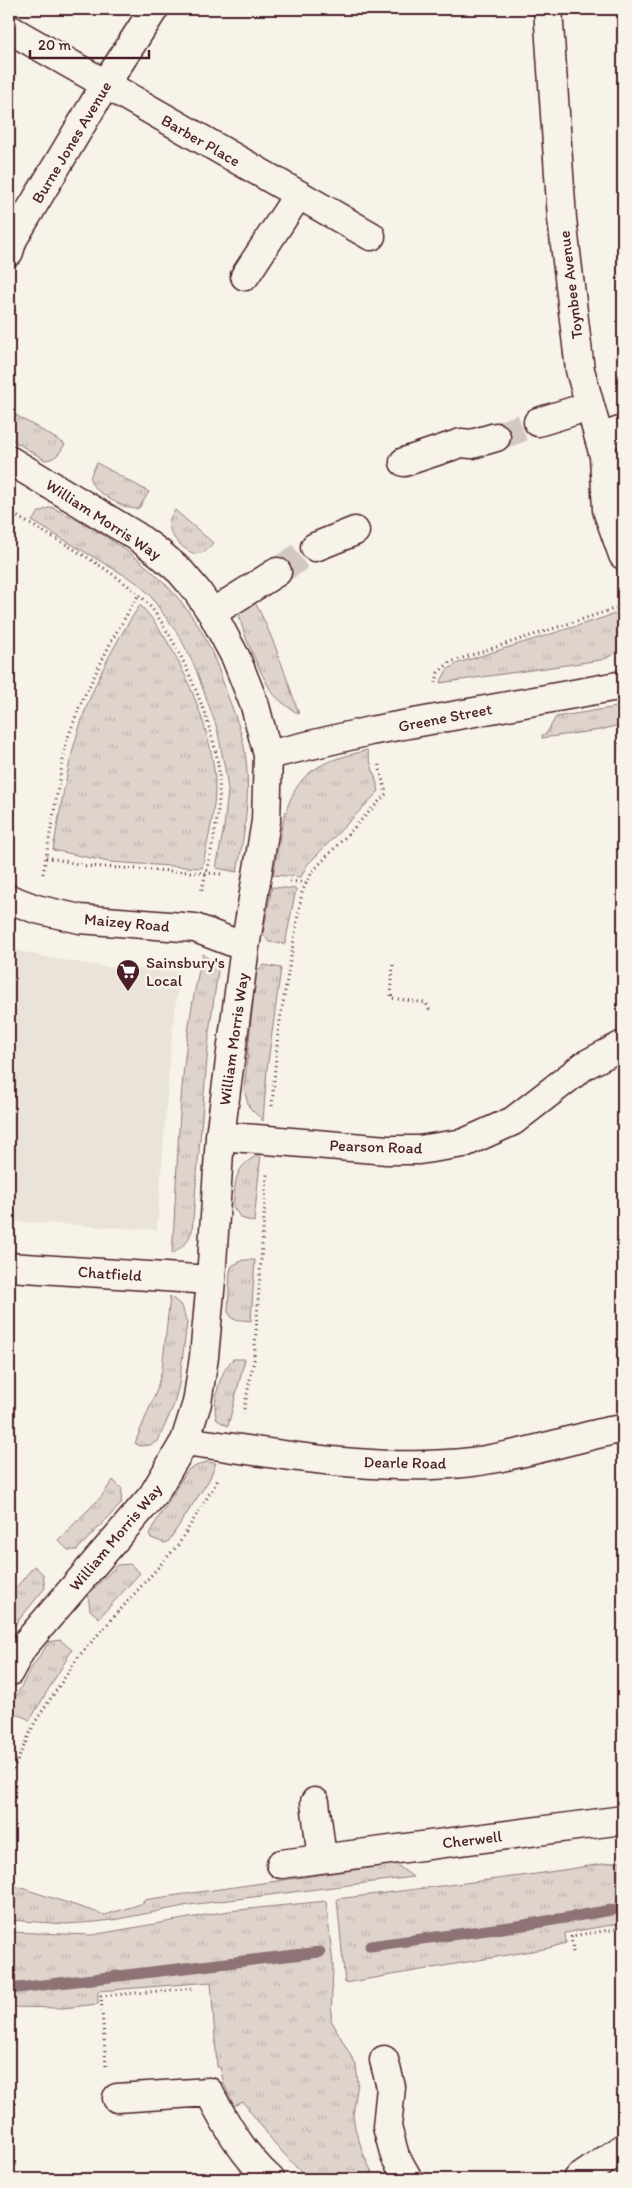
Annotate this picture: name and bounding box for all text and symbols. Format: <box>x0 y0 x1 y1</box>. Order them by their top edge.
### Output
scale bar <box>30 28 149 60</box>
text: 20 m <box>38 36 72 54</box>
street label: Burne Jones Avenue <box>27 78 115 207</box>
street label: Barber Place <box>158 110 244 171</box>
street label: Toynbee Avenue <box>554 229 587 340</box>
street label: William Morris Way <box>42 475 165 564</box>
street label: Greene Street <box>397 699 494 736</box>
street label: Maizey Road <box>83 909 171 936</box>
place label: Sainsbury's Local <box>146 953 225 990</box>
supermarket icon: Sainsbury's Local <box>115 958 141 992</box>
street label: William Morris Way <box>215 971 252 1107</box>
street label: Pearson Road <box>329 1135 423 1158</box>
street label: Chatfield <box>77 1262 143 1285</box>
street label: Dearle Road <box>364 1452 447 1473</box>
street label: William Morris Way <box>65 1480 166 1595</box>
street label: Cherwell <box>441 1826 504 1853</box>

